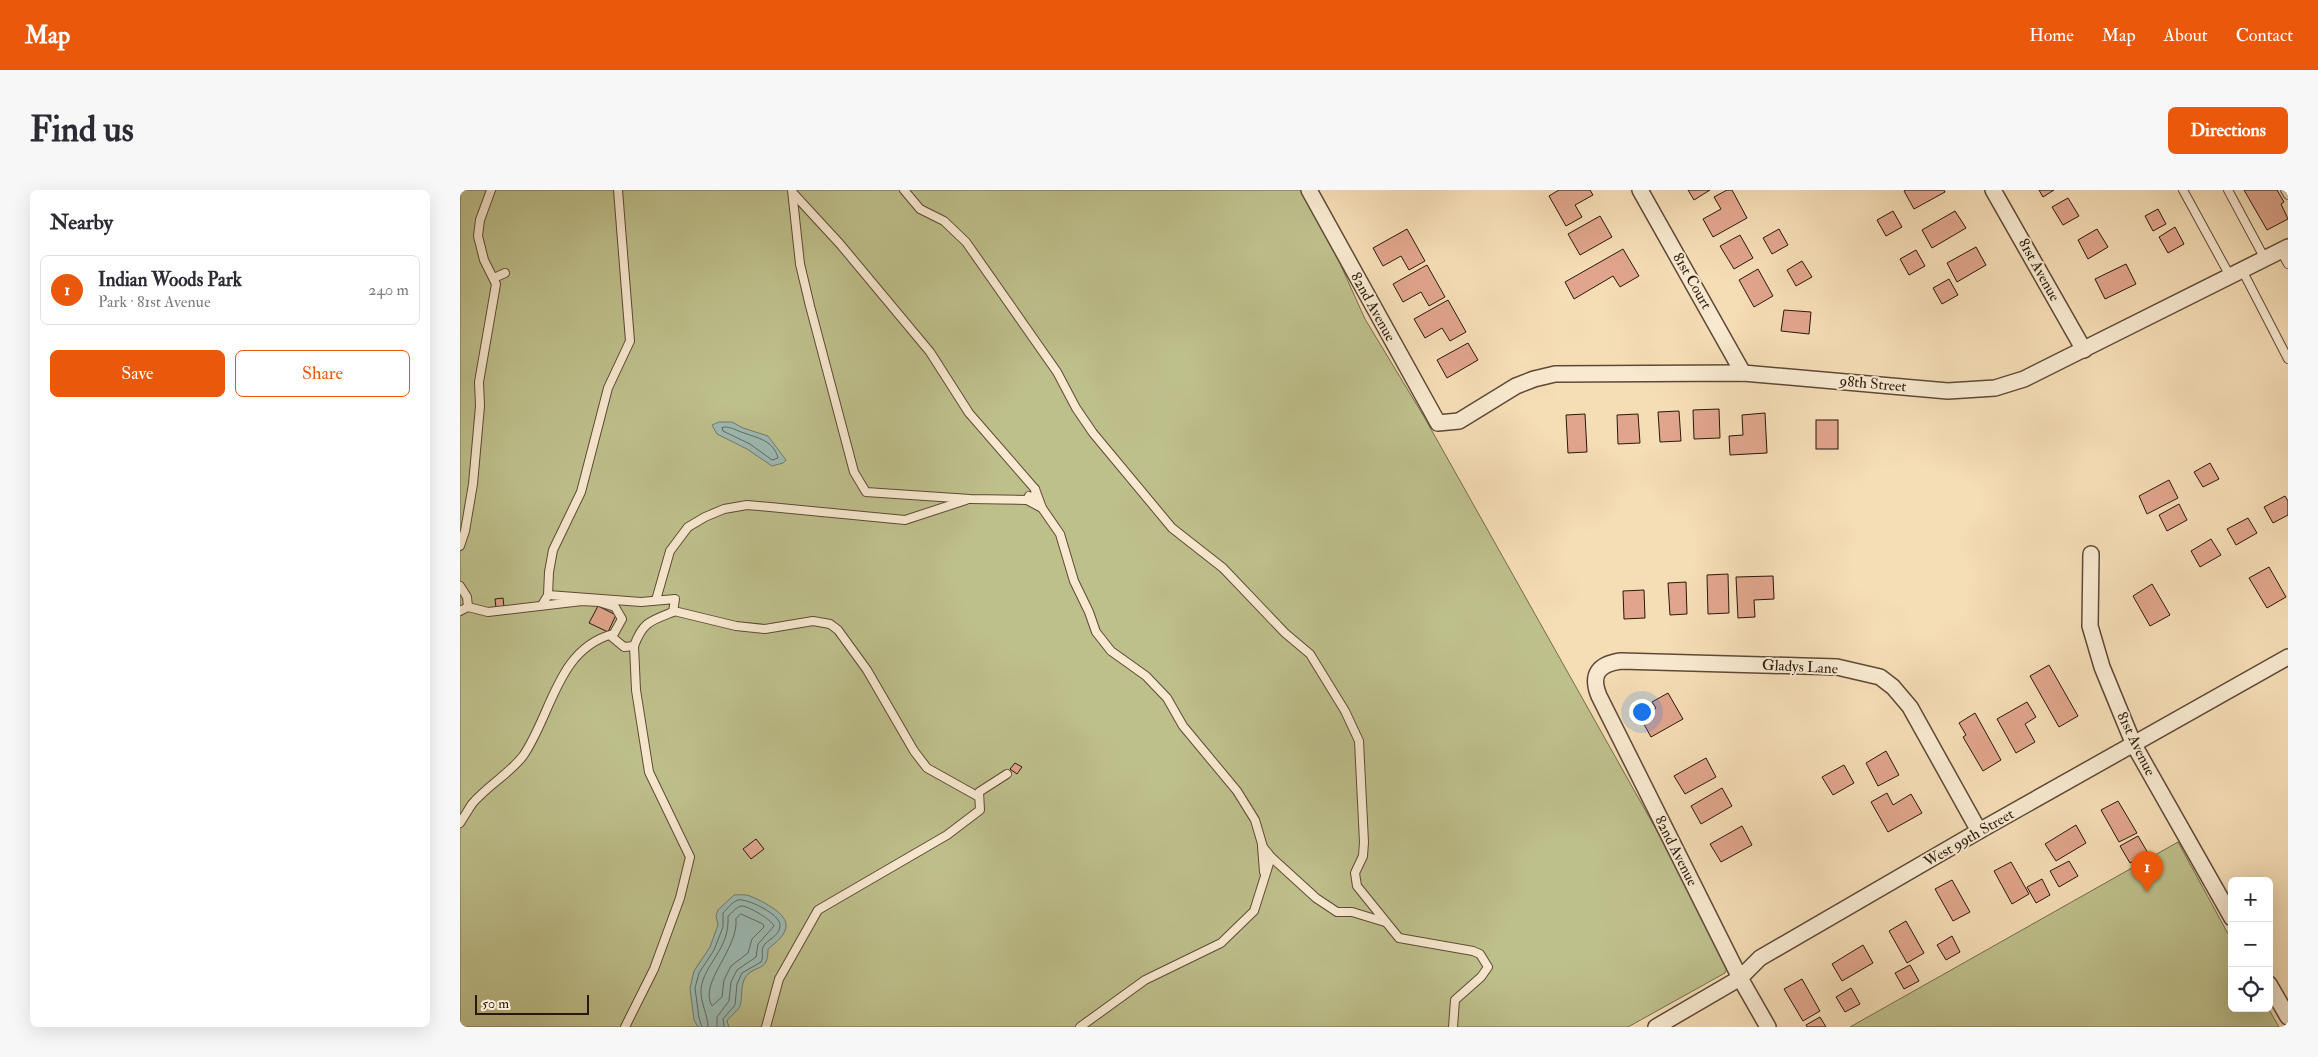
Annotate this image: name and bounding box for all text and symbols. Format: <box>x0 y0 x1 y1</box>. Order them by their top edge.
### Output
text: Map <box>25 20 70 51</box>
text: Home <box>2029 24 2074 47</box>
text: Map <box>2102 24 2136 47</box>
text: About <box>2164 24 2208 47</box>
text: Contact <box>2236 24 2293 47</box>
button: Directions <box>2168 107 2288 154</box>
text: Find us <box>30 108 134 152</box>
text: Nearby <box>50 209 113 236</box>
street label: 81st Avenue <box>2014 235 2064 305</box>
street label: 81st Court <box>1668 249 1716 313</box>
text: Indian Woods Park <box>98 268 242 292</box>
street label: 82nd Avenue <box>1346 269 1400 345</box>
text: 1 <box>64 280 70 300</box>
text: 240 m <box>368 280 409 300</box>
text: Park · 81st Avenue <box>98 292 211 312</box>
button: Save <box>50 350 225 397</box>
button: Share <box>235 350 410 397</box>
street label: 98th Street <box>1838 372 1907 396</box>
street label: Gladys Lane <box>1762 656 1838 678</box>
your location <box>1629 699 1655 725</box>
street label: 81st Avenue <box>2112 709 2160 779</box>
street label: West 99th Street <box>1920 805 2017 872</box>
street label: 82nd Avenue <box>1650 813 1702 889</box>
pin: 1 <box>2131 851 2163 892</box>
map controls <box>2228 877 2273 1012</box>
button: + <box>2228 877 2273 922</box>
button: − <box>2228 922 2273 967</box>
button: locate <box>2228 967 2273 1012</box>
scale bar <box>475 992 589 1015</box>
text: 50 m <box>482 995 509 1012</box>

